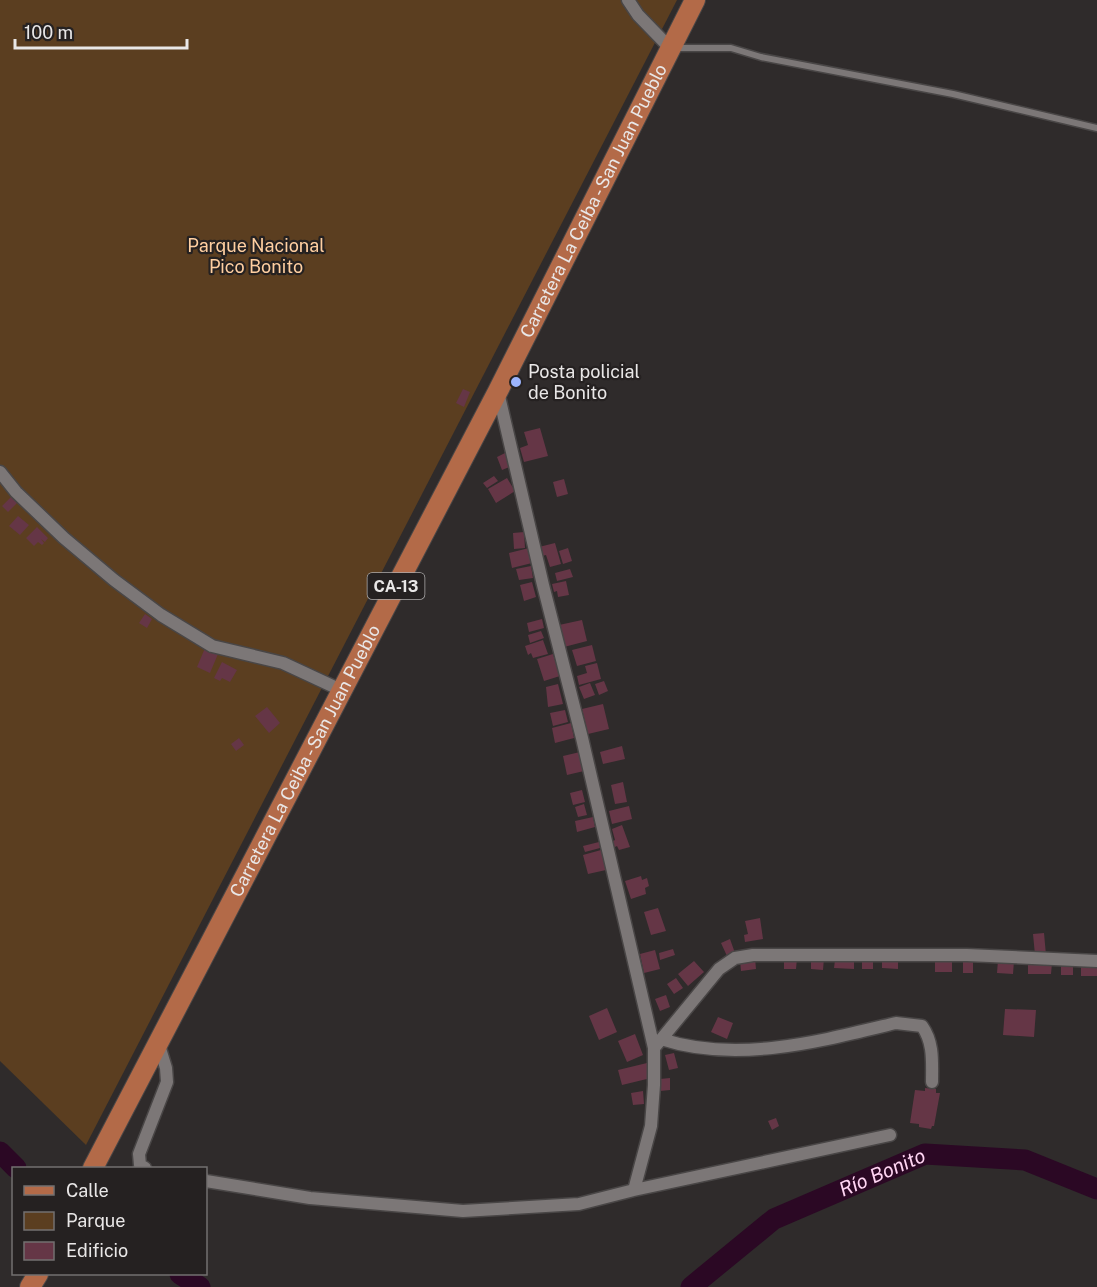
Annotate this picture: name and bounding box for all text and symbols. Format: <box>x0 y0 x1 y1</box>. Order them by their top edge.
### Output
scale bar <box>15 12 188 50</box>
text: 100 m <box>24 22 73 43</box>
street label: Carretera La Ceiba - San Juan Pueblo <box>516 60 671 341</box>
park label: Parque Nacional Pico Bonito <box>187 235 325 277</box>
place label: Posta policial de Bonito <box>528 361 640 403</box>
marker: Posta policial de Bonito <box>509 375 523 389</box>
road number: CA-13 <box>368 573 424 599</box>
street label: Carretera La Ceiba - San Juan Pueblo <box>225 621 384 900</box>
water label: Río Bonito <box>835 1143 929 1202</box>
legend <box>12 1167 207 1275</box>
text: Calle <box>66 1180 109 1201</box>
text: Parque <box>66 1210 126 1231</box>
text: Edificio <box>66 1240 128 1261</box>

